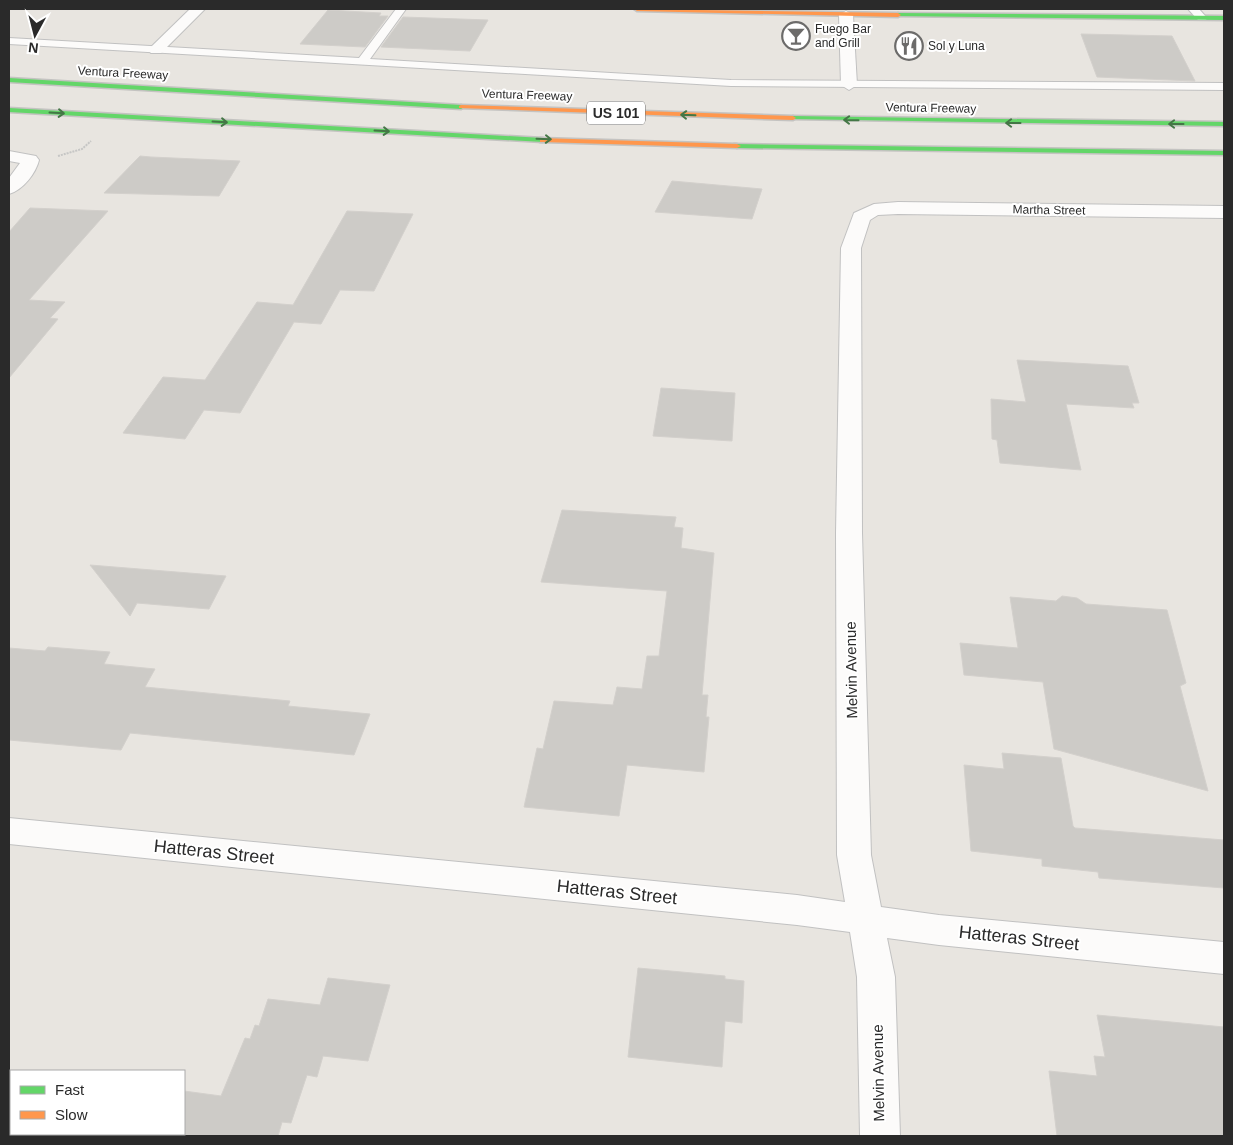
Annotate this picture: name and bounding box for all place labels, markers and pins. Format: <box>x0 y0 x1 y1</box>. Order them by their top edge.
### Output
bar icon: Fuego Bar and Grill <box>781 21 811 51</box>
place label: Fuego Bar and Grill <box>815 22 871 50</box>
restaurant icon: Sol y Luna <box>894 31 924 61</box>
place label: Sol y Luna <box>928 39 985 53</box>

